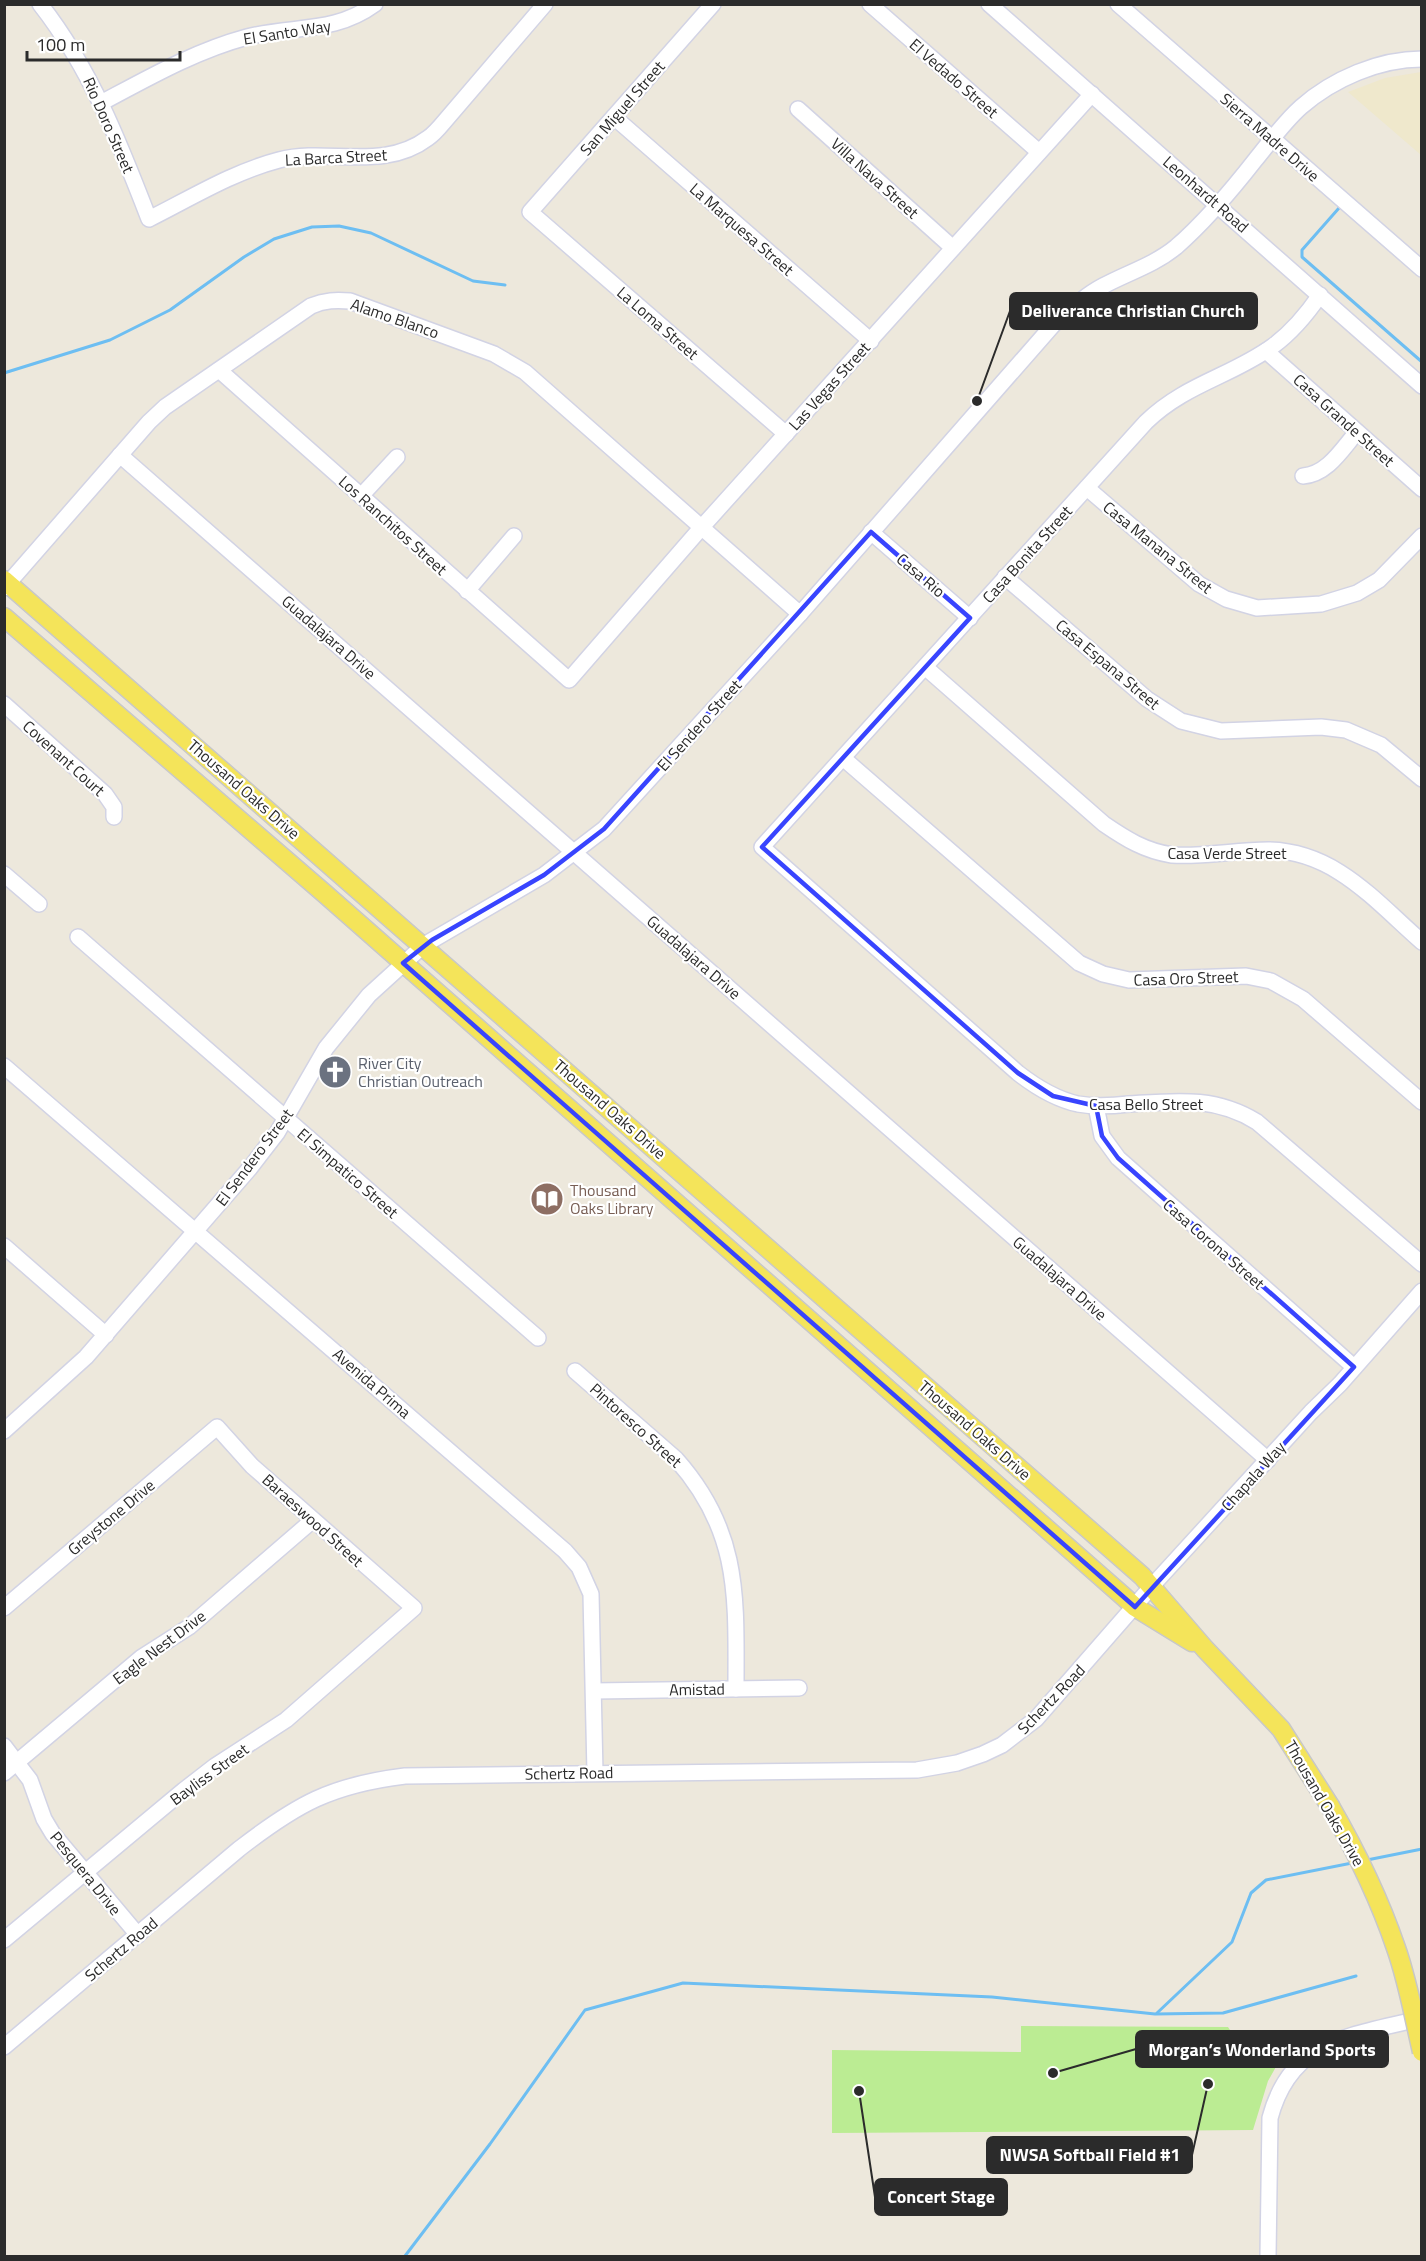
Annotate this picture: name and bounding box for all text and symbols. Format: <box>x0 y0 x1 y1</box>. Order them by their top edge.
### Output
street label: El Santo Way <box>241 13 333 51</box>
scale bar <box>27 24 180 62</box>
text: 100 m <box>36 31 85 58</box>
street label: El Vedado Street <box>904 32 1004 124</box>
street label: San Miguel Street <box>574 55 670 161</box>
street label: Rio Doro Street <box>77 73 141 177</box>
street label: Sierra Madre Drive <box>1215 87 1325 187</box>
street label: Villa Nava Street <box>826 132 924 224</box>
street label: La Barca Street <box>284 142 388 172</box>
street label: Leonhardt Road <box>1158 150 1254 238</box>
street label: La Marquesa Street <box>685 177 800 281</box>
street label: La Loma Street <box>612 281 704 366</box>
street label: Alamo Blanco <box>348 292 442 344</box>
callout: Deliverance Christian Church <box>1010 293 1257 329</box>
text: Deliverance Christian Church <box>1021 297 1245 324</box>
street label: Las Vegas Street <box>783 336 876 436</box>
street label: Casa Grande Street <box>1288 368 1400 472</box>
street label: Los Ranchitos Street <box>333 470 453 581</box>
street label: Casa Manana Street <box>1098 495 1218 599</box>
street label: Casa Bonita Street <box>976 499 1078 608</box>
street label: Casa Rio <box>891 547 951 603</box>
street label: Guadalajara Drive <box>277 589 381 685</box>
street label: Casa Espana Street <box>1051 613 1166 715</box>
street label: El Sendero Street <box>651 673 747 776</box>
street label: Covenant Court <box>18 714 111 802</box>
street label: Thousand Oaks Drive <box>182 733 306 845</box>
street label: Casa Verde Street <box>1167 841 1287 865</box>
street label: Guadalajara Drive <box>642 909 746 1005</box>
street label: Casa Oro Street <box>1133 964 1239 992</box>
place label: River City Christian Outreach <box>358 1051 483 1093</box>
street label: Thousand Oaks Drive <box>548 1053 672 1165</box>
church icon: River City Christian Outreach <box>317 1054 353 1090</box>
street label: Casa Bello Street <box>1089 1092 1203 1116</box>
street label: El Sendero Street <box>209 1103 299 1211</box>
street label: El Simpatico Street <box>292 1122 404 1224</box>
place label: Thousand Oaks Library <box>570 1178 654 1220</box>
library icon: Thousand Oaks Library <box>529 1181 565 1217</box>
street label: Casa Corona Street <box>1158 1193 1270 1295</box>
street label: Guadalajara Drive <box>1008 1230 1112 1326</box>
street label: Avenida Prima <box>328 1342 416 1424</box>
street label: Thousand Oaks Drive <box>913 1374 1037 1486</box>
street label: Pintoresco Street <box>585 1377 688 1473</box>
street label: Chapala Way <box>1215 1436 1291 1516</box>
street label: Baraeswood Street <box>257 1468 369 1572</box>
street label: Greystone Drive <box>62 1473 160 1561</box>
street label: Eagle Nest Drive <box>108 1604 210 1690</box>
street label: Schertz Road <box>1011 1659 1091 1739</box>
street label: Amistad <box>669 1677 725 1701</box>
street label: Thousand Oaks Drive <box>1279 1735 1371 1871</box>
street label: Bayliss Street <box>165 1737 254 1811</box>
street label: Schertz Road <box>524 1760 614 1786</box>
street label: Pesquera Drive <box>45 1826 127 1920</box>
street label: Schertz Road <box>79 1911 163 1987</box>
callout: Morgan’s Wonderland Sports <box>1136 2031 1388 2067</box>
text: Morgan’s Wonderland Sports <box>1148 2036 1376 2063</box>
callout: NWSA Softball Field #1 <box>987 2137 1192 2173</box>
text: NWSA Softball Field #1 <box>1000 2141 1180 2168</box>
callout: Concert Stage <box>875 2179 1007 2215</box>
text: Concert Stage <box>887 2183 995 2210</box>

